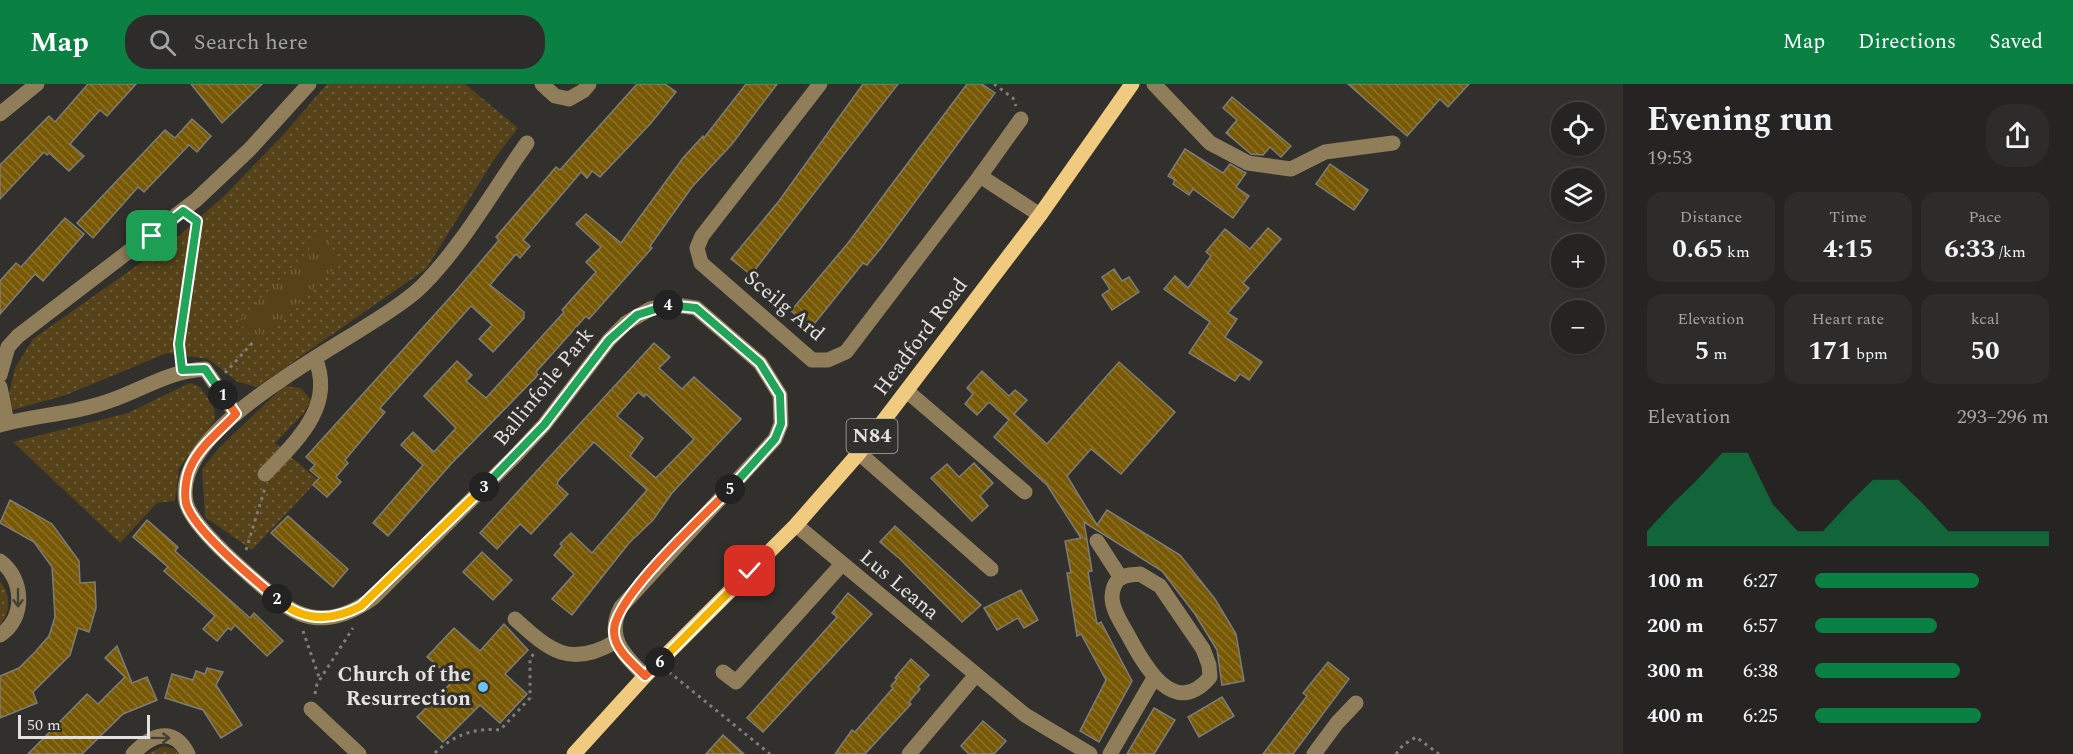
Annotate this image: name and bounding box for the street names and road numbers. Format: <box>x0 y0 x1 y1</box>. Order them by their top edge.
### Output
street label: Sceilg Ard <box>737 263 831 349</box>
street label: Headford Road <box>866 271 976 403</box>
street label: Ballinfoile Park <box>486 320 602 453</box>
road number: N84 <box>846 419 898 453</box>
street label: Lus Leana <box>852 542 946 628</box>

